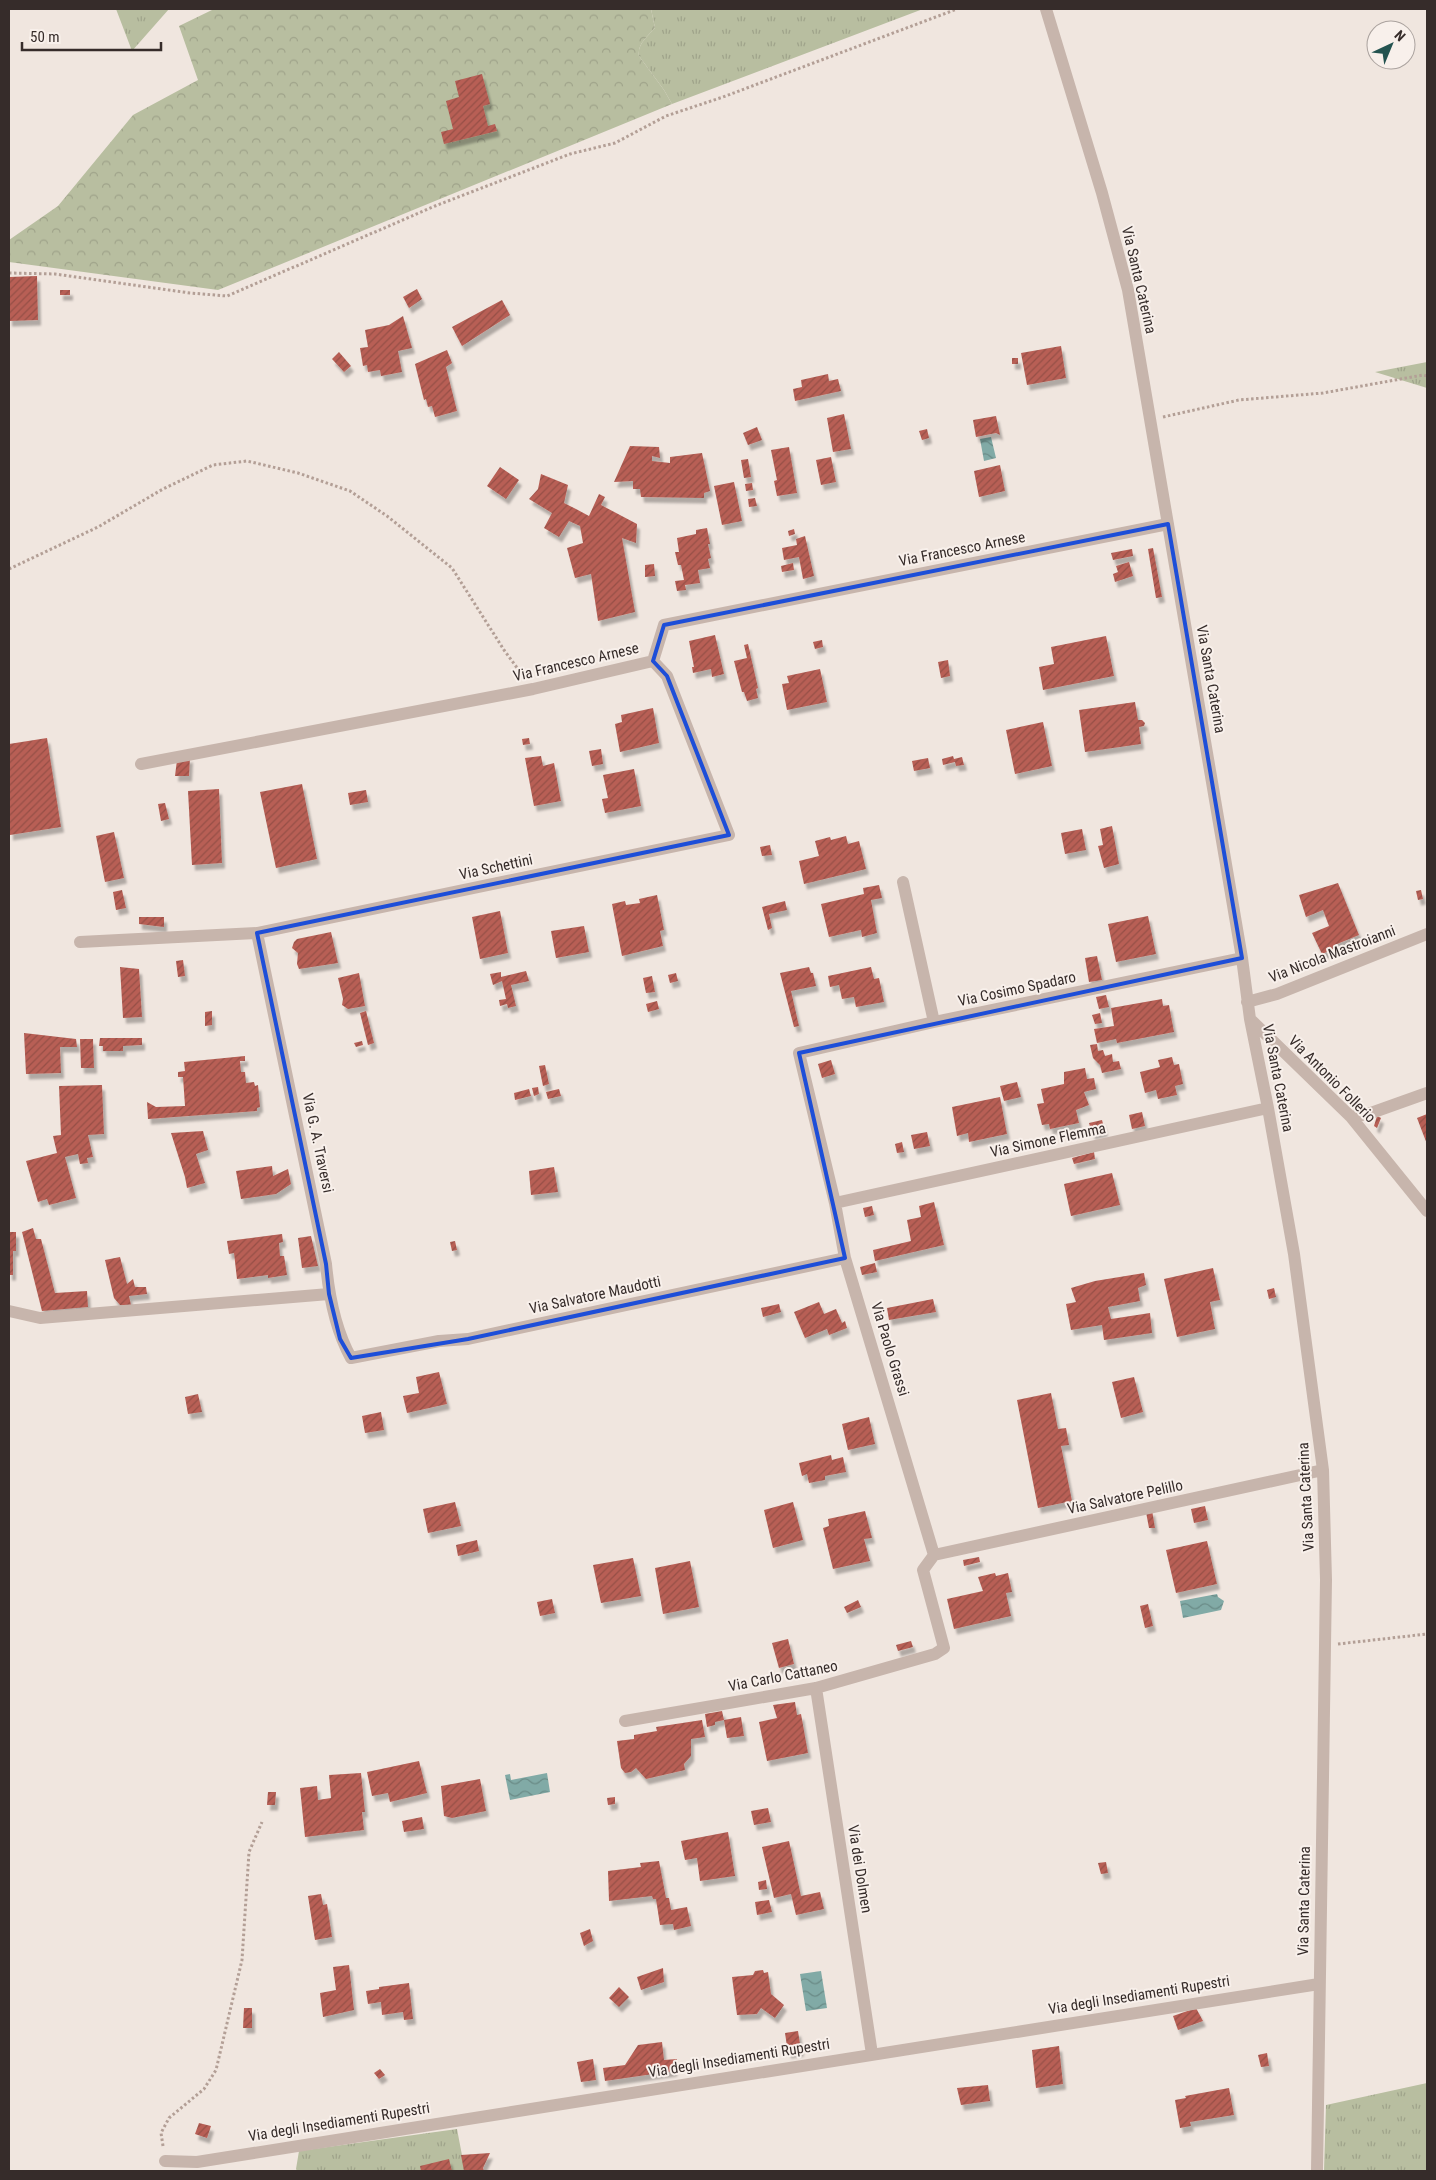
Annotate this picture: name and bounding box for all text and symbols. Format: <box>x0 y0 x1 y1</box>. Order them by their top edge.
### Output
scale bar <box>22 20 161 52</box>
north arrow <box>1366 20 1416 70</box>
text: N <box>1391 27 1409 44</box>
text: 50 m <box>30 28 60 46</box>
street label: Via Santa Caterina <box>1118 225 1160 335</box>
street label: Via Francesco Arnese <box>897 528 1027 570</box>
street label: Via Santa Caterina <box>1193 624 1229 734</box>
street label: Via Francesco Arnese <box>511 639 641 685</box>
street label: Via Schettini <box>458 850 534 884</box>
street label: Via Nicola Mastroianni <box>1266 922 1398 986</box>
street label: Via Cosimo Spadaro <box>956 968 1078 1010</box>
street label: Via Santa Caterina <box>1259 1023 1297 1133</box>
street label: Via Antonio Follerio <box>1285 1032 1379 1126</box>
street label: Via G. A. Traversi <box>299 1092 337 1194</box>
street label: Via Simone Flemma <box>989 1119 1107 1161</box>
street label: Via Salvatore Maudotti <box>528 1272 662 1318</box>
street label: Via Paolo Grassi <box>867 1300 913 1398</box>
street label: Via Santa Caterina <box>1294 1442 1318 1552</box>
street label: Via Salvatore Pelillo <box>1066 1476 1184 1518</box>
street label: Via Carlo Cattaneo <box>727 1657 839 1695</box>
street label: Via dei Dolmen <box>844 1824 876 1914</box>
street label: Via Santa Caterina <box>1294 1846 1314 1956</box>
street label: Via degli Insediamenti Rupestri <box>1047 1972 1231 2018</box>
street label: Via degli Insediamenti Rupestri <box>647 2035 831 2081</box>
street label: Via degli Insediamenti Rupestri <box>247 2099 431 2145</box>

